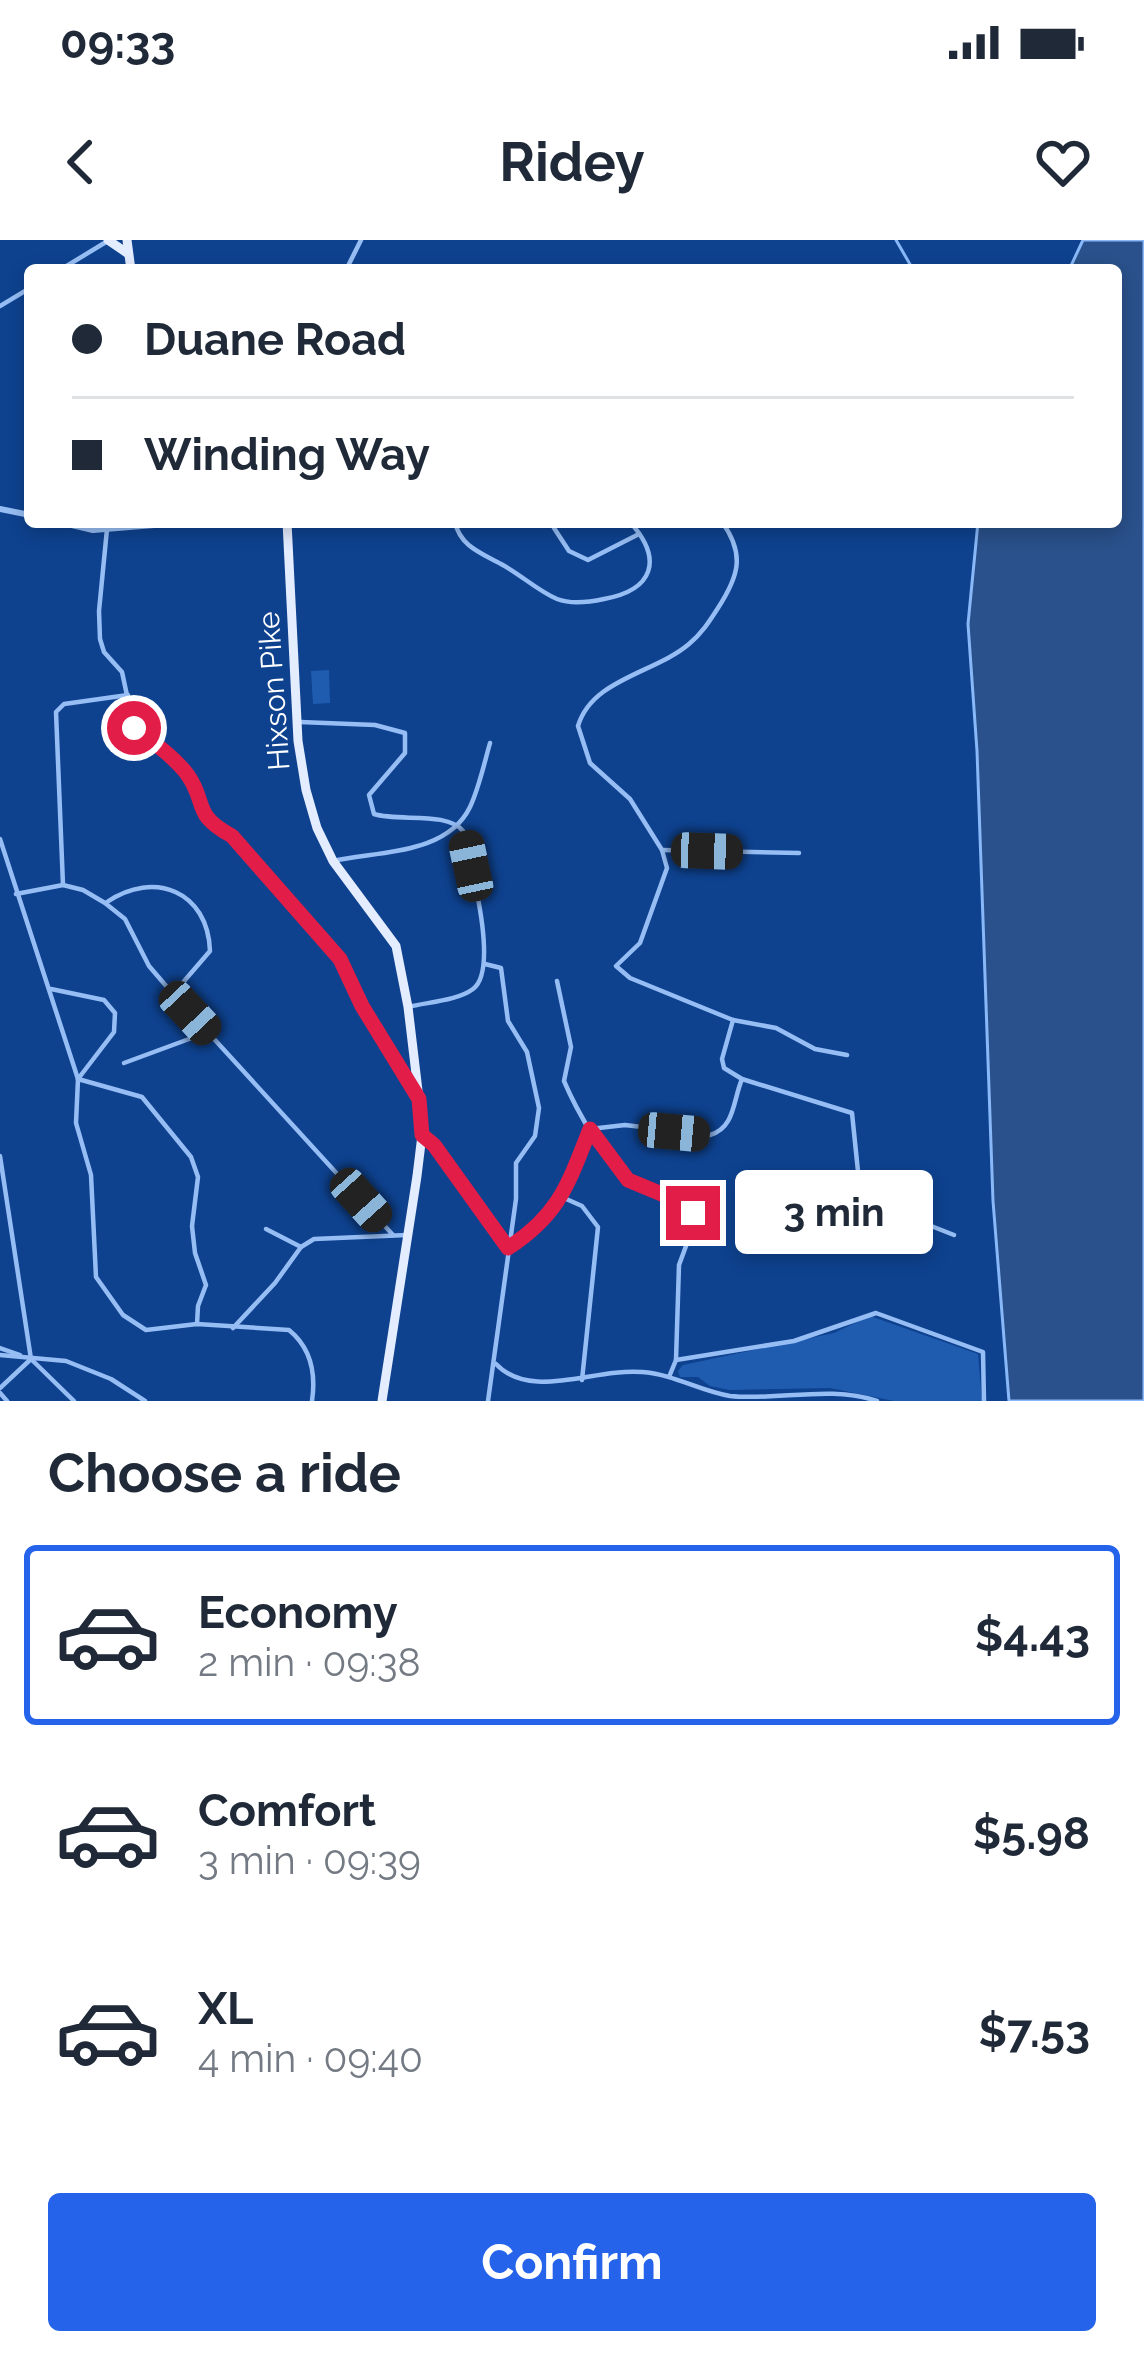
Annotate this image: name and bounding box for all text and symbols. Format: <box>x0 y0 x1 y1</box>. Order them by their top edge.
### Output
text: 09:33 <box>60 16 175 69</box>
icon: back <box>48 129 114 195</box>
icon: heart <box>1030 129 1096 195</box>
text: Ridey <box>499 130 645 194</box>
text: Duane Road <box>144 313 406 366</box>
text: Winding Way <box>144 428 430 481</box>
street label: Hixson Pike <box>250 610 297 772</box>
route start <box>107 701 161 755</box>
car <box>446 827 496 905</box>
car <box>670 832 744 870</box>
car <box>152 974 228 1052</box>
car <box>637 1111 711 1153</box>
car <box>324 1161 398 1239</box>
callout: 3 min <box>735 1171 933 1255</box>
route end <box>666 1186 720 1240</box>
text: 3 min <box>784 1189 884 1235</box>
text: Choose a ride <box>48 1441 401 1505</box>
icon: car <box>54 1581 162 1689</box>
text: Economy <box>198 1586 398 1639</box>
text: $4.43 <box>975 1609 1090 1662</box>
text: 2 min · 09:38 <box>198 1639 421 1685</box>
icon: car <box>54 1779 162 1887</box>
text: Comfort <box>198 1784 376 1837</box>
text: $5.98 <box>973 1807 1090 1860</box>
text: 3 min · 09:39 <box>198 1837 421 1883</box>
icon: car <box>54 1977 162 2085</box>
text: XL <box>198 1982 253 2035</box>
text: $7.53 <box>979 2005 1090 2058</box>
text: 4 min · 09:40 <box>198 2035 423 2081</box>
button: Confirm <box>48 2193 1096 2331</box>

